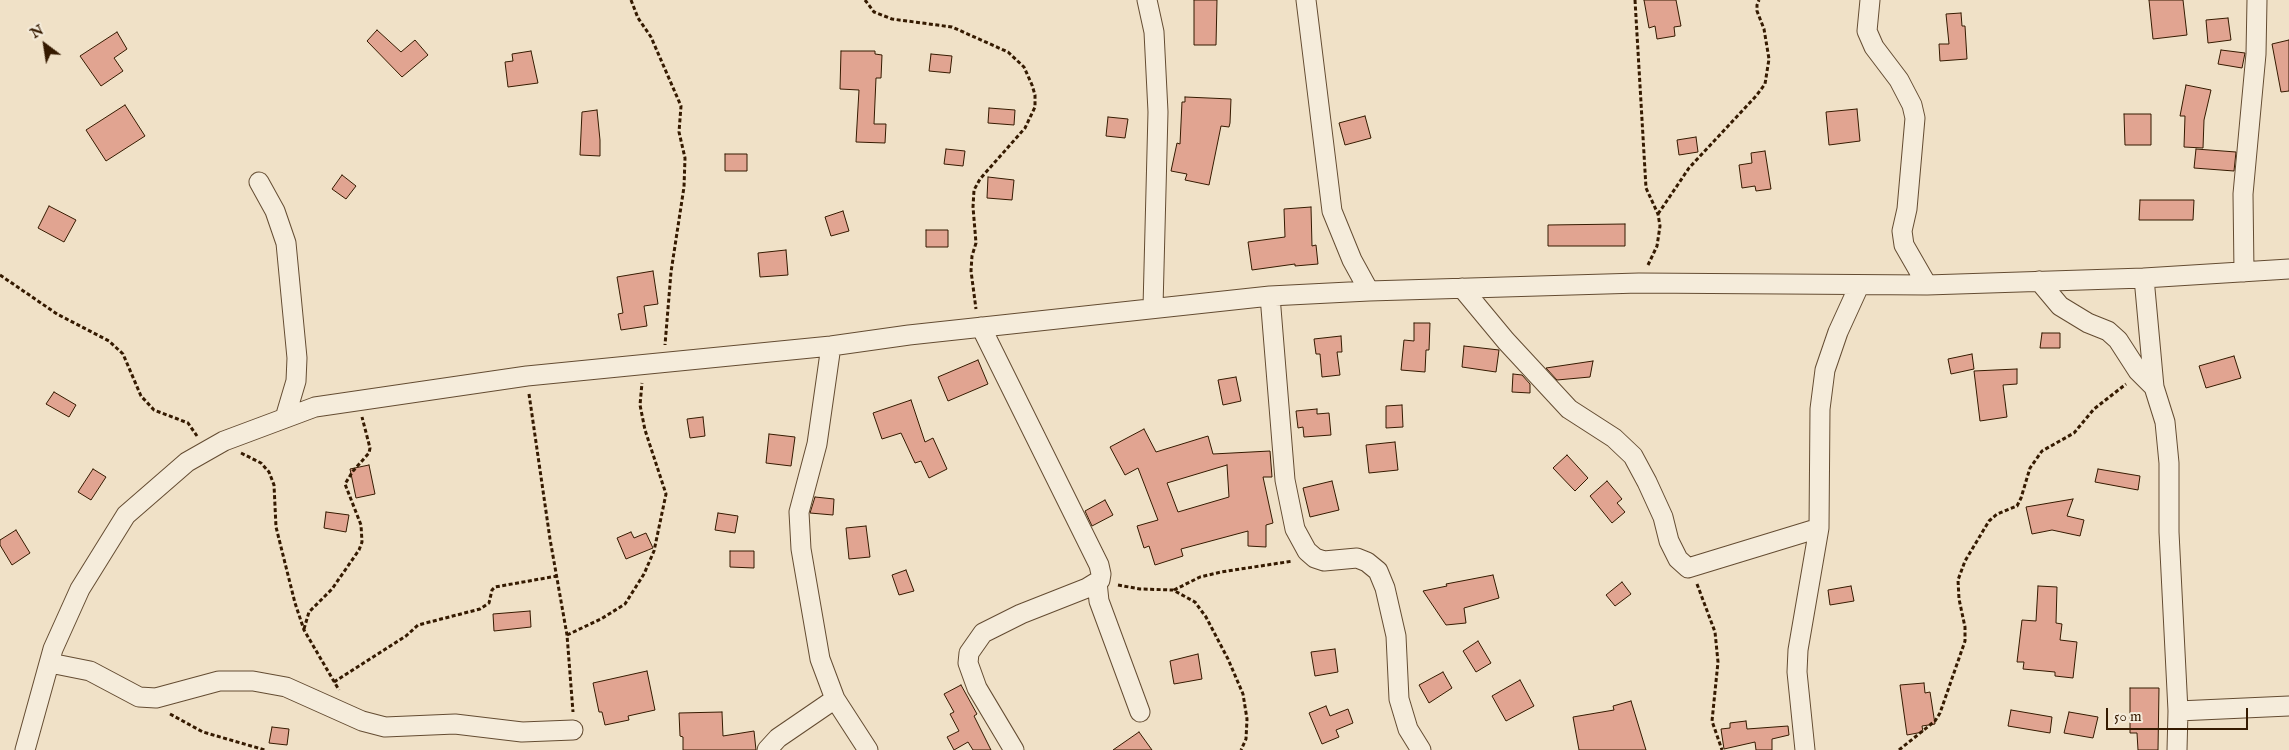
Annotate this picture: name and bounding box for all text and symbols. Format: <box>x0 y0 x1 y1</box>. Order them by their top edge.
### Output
north arrow <box>20 20 70 70</box>
text: N <box>27 21 47 43</box>
scale bar <box>2109 698 2252 730</box>
text: 50 m <box>2114 707 2142 726</box>

